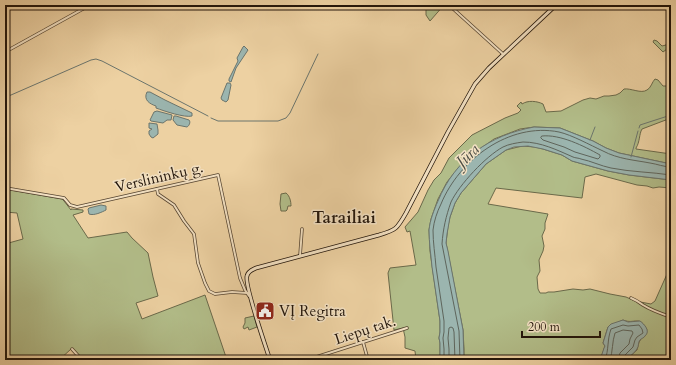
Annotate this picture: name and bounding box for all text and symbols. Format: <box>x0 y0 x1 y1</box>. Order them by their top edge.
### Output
water label: Jūra <box>448 139 484 175</box>
street label: Verslininkų g. <box>113 157 205 197</box>
district label: Tarailiai <box>312 206 376 229</box>
public building icon: VĮ Regitra <box>254 300 276 322</box>
place label: VĮ Regitra <box>279 301 346 321</box>
street label: Liepų tak. <box>332 311 398 349</box>
scale bar <box>522 313 600 339</box>
text: 200 m <box>528 319 561 335</box>

